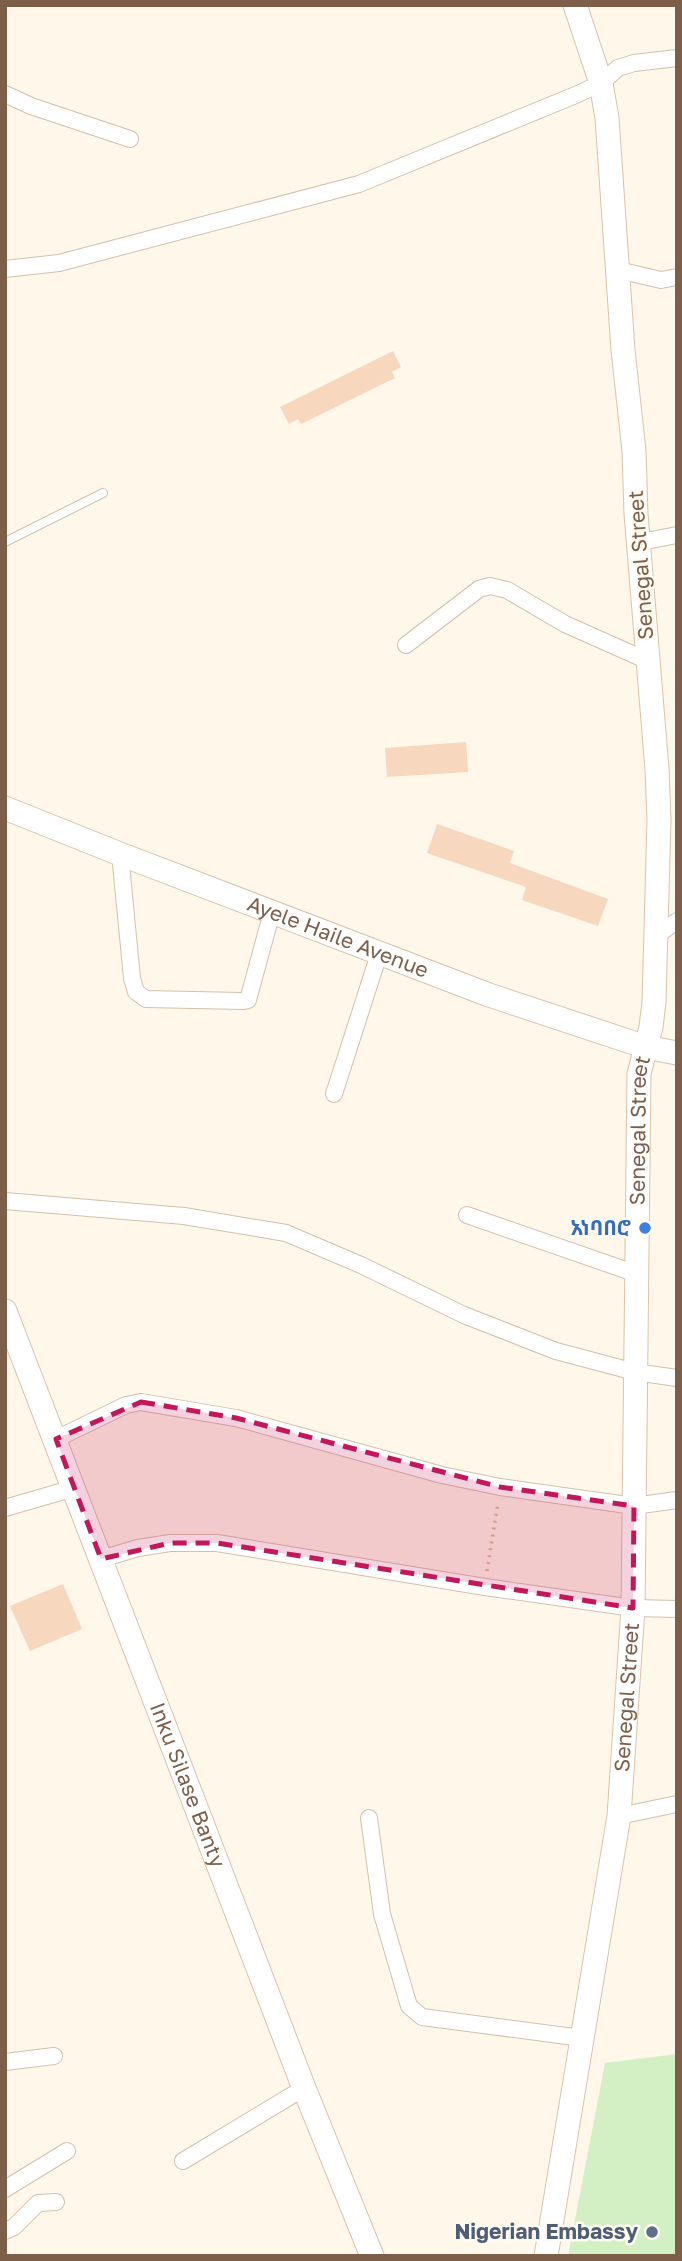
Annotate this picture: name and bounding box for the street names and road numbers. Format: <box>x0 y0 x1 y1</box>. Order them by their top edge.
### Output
street label: Senegal Street <box>622 490 658 641</box>
street label: Ayele Haile Avenue <box>244 890 432 983</box>
street label: Senegal Street <box>624 1053 655 1206</box>
street label: Senegal Street <box>608 1622 644 1773</box>
street label: Inku Silase Banty <box>145 1698 232 1871</box>

